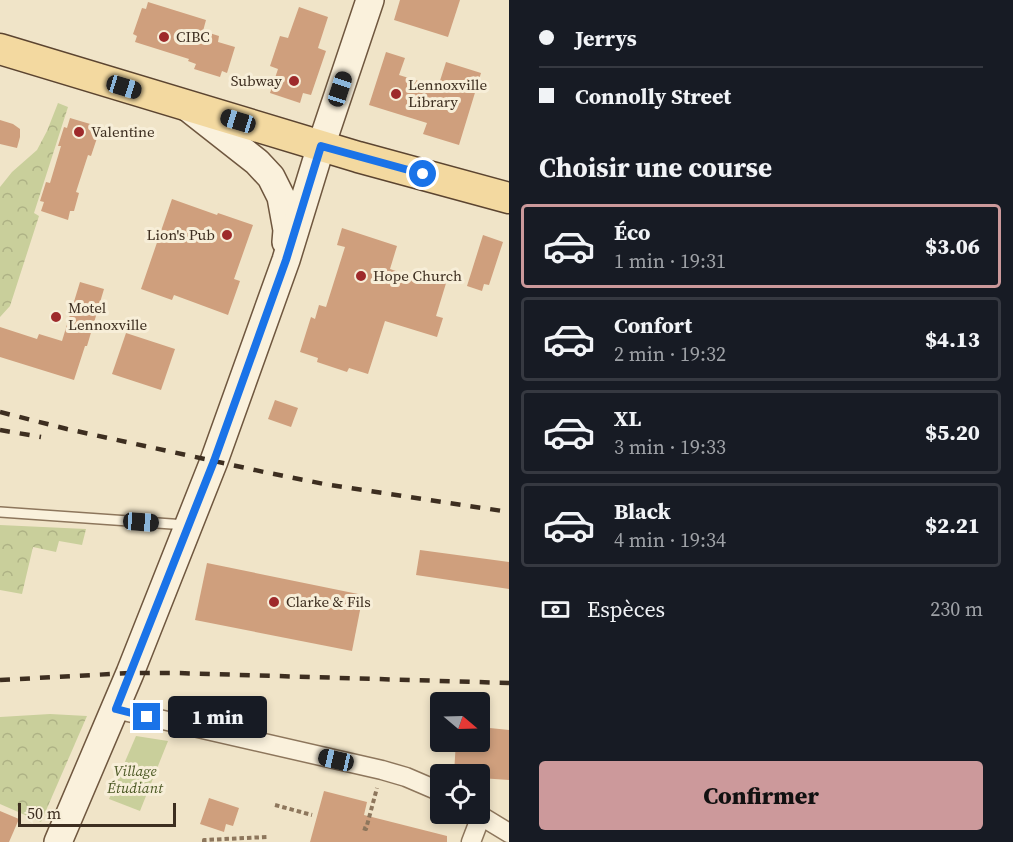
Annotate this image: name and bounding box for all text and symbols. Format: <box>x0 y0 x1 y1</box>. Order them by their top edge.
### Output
text: Jerrys <box>575 23 637 53</box>
place label: CIBC <box>176 26 210 47</box>
marker: CIBC <box>157 30 171 44</box>
car <box>326 69 354 109</box>
place label: Subway <box>231 70 282 91</box>
car <box>104 73 144 101</box>
marker: Subway <box>287 74 301 88</box>
place label: Lennoxville Library <box>408 74 488 112</box>
text: Connolly Street <box>575 81 731 111</box>
marker: Lennoxville Library <box>389 87 403 101</box>
car <box>218 107 258 135</box>
place label: Valentine <box>91 121 155 142</box>
marker: Valentine <box>72 125 86 139</box>
text: Choisir une course <box>539 149 772 186</box>
route start <box>409 160 436 187</box>
text: Éco <box>614 217 651 247</box>
icon: car <box>542 219 596 273</box>
place label: Lion's Pub <box>146 224 215 245</box>
marker: Lion's Pub <box>220 228 234 242</box>
text: $3.06 <box>925 231 980 261</box>
text: 1 min · 19:31 <box>614 247 726 275</box>
place label: Hope Church <box>373 265 462 286</box>
marker: Hope Church <box>354 269 368 283</box>
place label: Motel Lennoxville <box>68 297 148 335</box>
marker: Motel Lennoxville <box>49 310 63 324</box>
text: Confort <box>614 310 692 340</box>
icon: car <box>542 312 596 366</box>
text: $4.13 <box>925 324 980 354</box>
text: 2 min · 19:32 <box>614 340 726 368</box>
text: XL <box>614 403 641 433</box>
icon: car <box>542 405 596 459</box>
text: $5.20 <box>925 417 980 447</box>
text: 3 min · 19:33 <box>614 433 726 461</box>
text: Black <box>614 496 671 526</box>
icon: car <box>542 498 596 552</box>
text: $2.21 <box>925 510 980 540</box>
car <box>122 512 160 532</box>
text: 4 min · 19:34 <box>614 526 726 554</box>
place label: Clarke & Fils <box>286 591 371 612</box>
icon: cash <box>539 593 572 626</box>
text: Espèces <box>587 594 665 624</box>
marker: Clarke & Fils <box>267 595 281 609</box>
text: 230 m <box>930 595 983 623</box>
north arrow <box>430 692 490 752</box>
map controls <box>430 692 490 824</box>
callout: 1 min <box>168 696 267 738</box>
route end <box>133 703 160 730</box>
text: 1 min <box>191 703 244 731</box>
car <box>316 747 356 773</box>
park label: Village Étudiant <box>106 760 164 798</box>
button: Confirmer <box>539 761 983 830</box>
button: locate <box>430 764 490 824</box>
scale bar <box>18 800 176 828</box>
text: 50 m <box>27 802 61 824</box>

